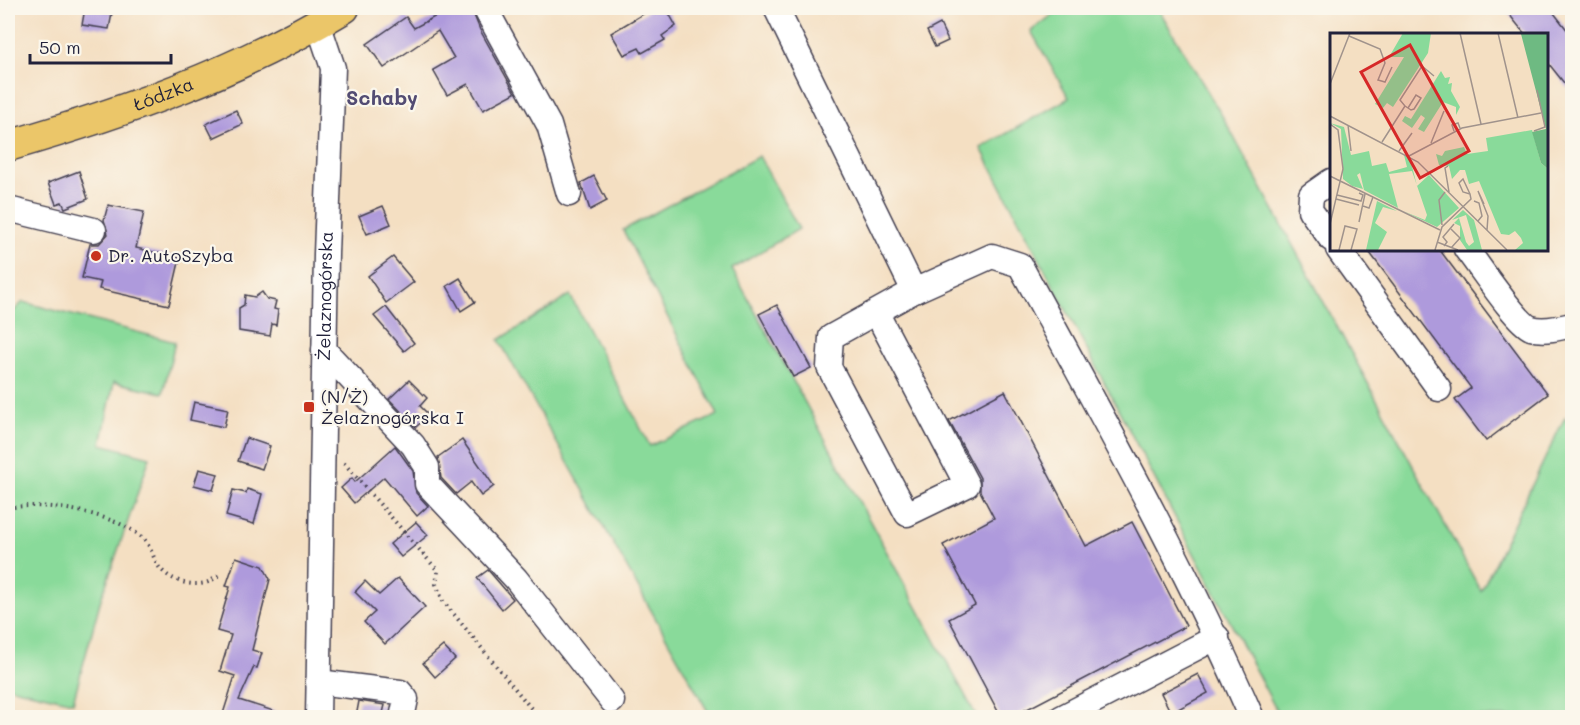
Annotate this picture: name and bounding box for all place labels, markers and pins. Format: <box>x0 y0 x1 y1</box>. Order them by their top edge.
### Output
place label: Dr. AutoSzyba <box>108 243 234 267</box>
marker: Dr. AutoSzyba <box>89 249 103 263</box>
place label: (N/Ż) Żelaznogórska I <box>321 384 464 429</box>
marker: (N/Ż) Żelaznogórska I <box>302 400 316 414</box>

